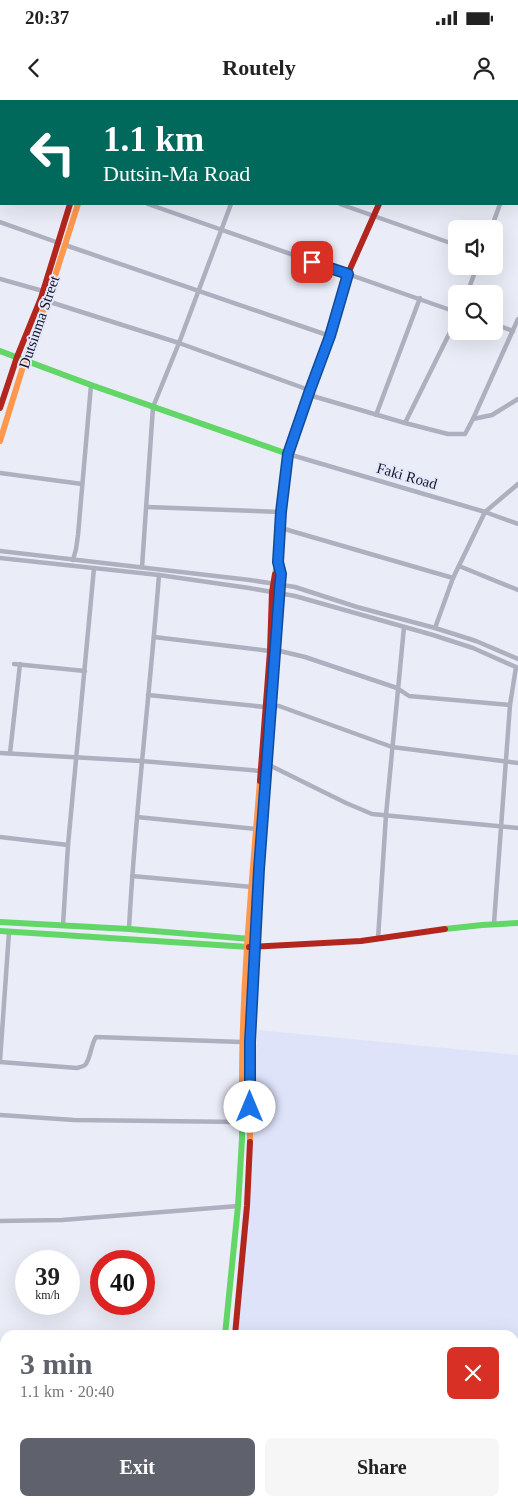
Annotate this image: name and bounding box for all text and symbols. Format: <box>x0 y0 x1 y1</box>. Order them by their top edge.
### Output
text: 20:37 <box>25 7 69 28</box>
icon: back <box>20 54 48 82</box>
icon: person <box>470 54 498 82</box>
text: Routely <box>222 55 296 80</box>
icon: left <box>20 120 85 185</box>
text: 1.1 km <box>103 120 204 159</box>
text: Dutsin-Ma Road <box>103 161 250 186</box>
map controls <box>448 220 503 340</box>
button: sound <box>448 220 503 275</box>
pin <box>291 241 333 283</box>
icon: arrive <box>298 248 326 276</box>
street label: Dutsinma Street <box>16 273 63 370</box>
button: search <box>448 285 503 340</box>
street label: Faki Road <box>375 460 440 492</box>
position arrow <box>223 1080 275 1132</box>
speed limit sign: 40 <box>90 1250 155 1315</box>
text: 39 <box>35 1263 60 1290</box>
text: km/h <box>35 1288 60 1302</box>
text: 3 min <box>20 1347 93 1380</box>
button: close <box>447 1347 499 1399</box>
text: 1.1 km · 20:40 <box>20 1383 114 1400</box>
button: Exit <box>20 1438 255 1496</box>
button: Share <box>265 1438 499 1496</box>

